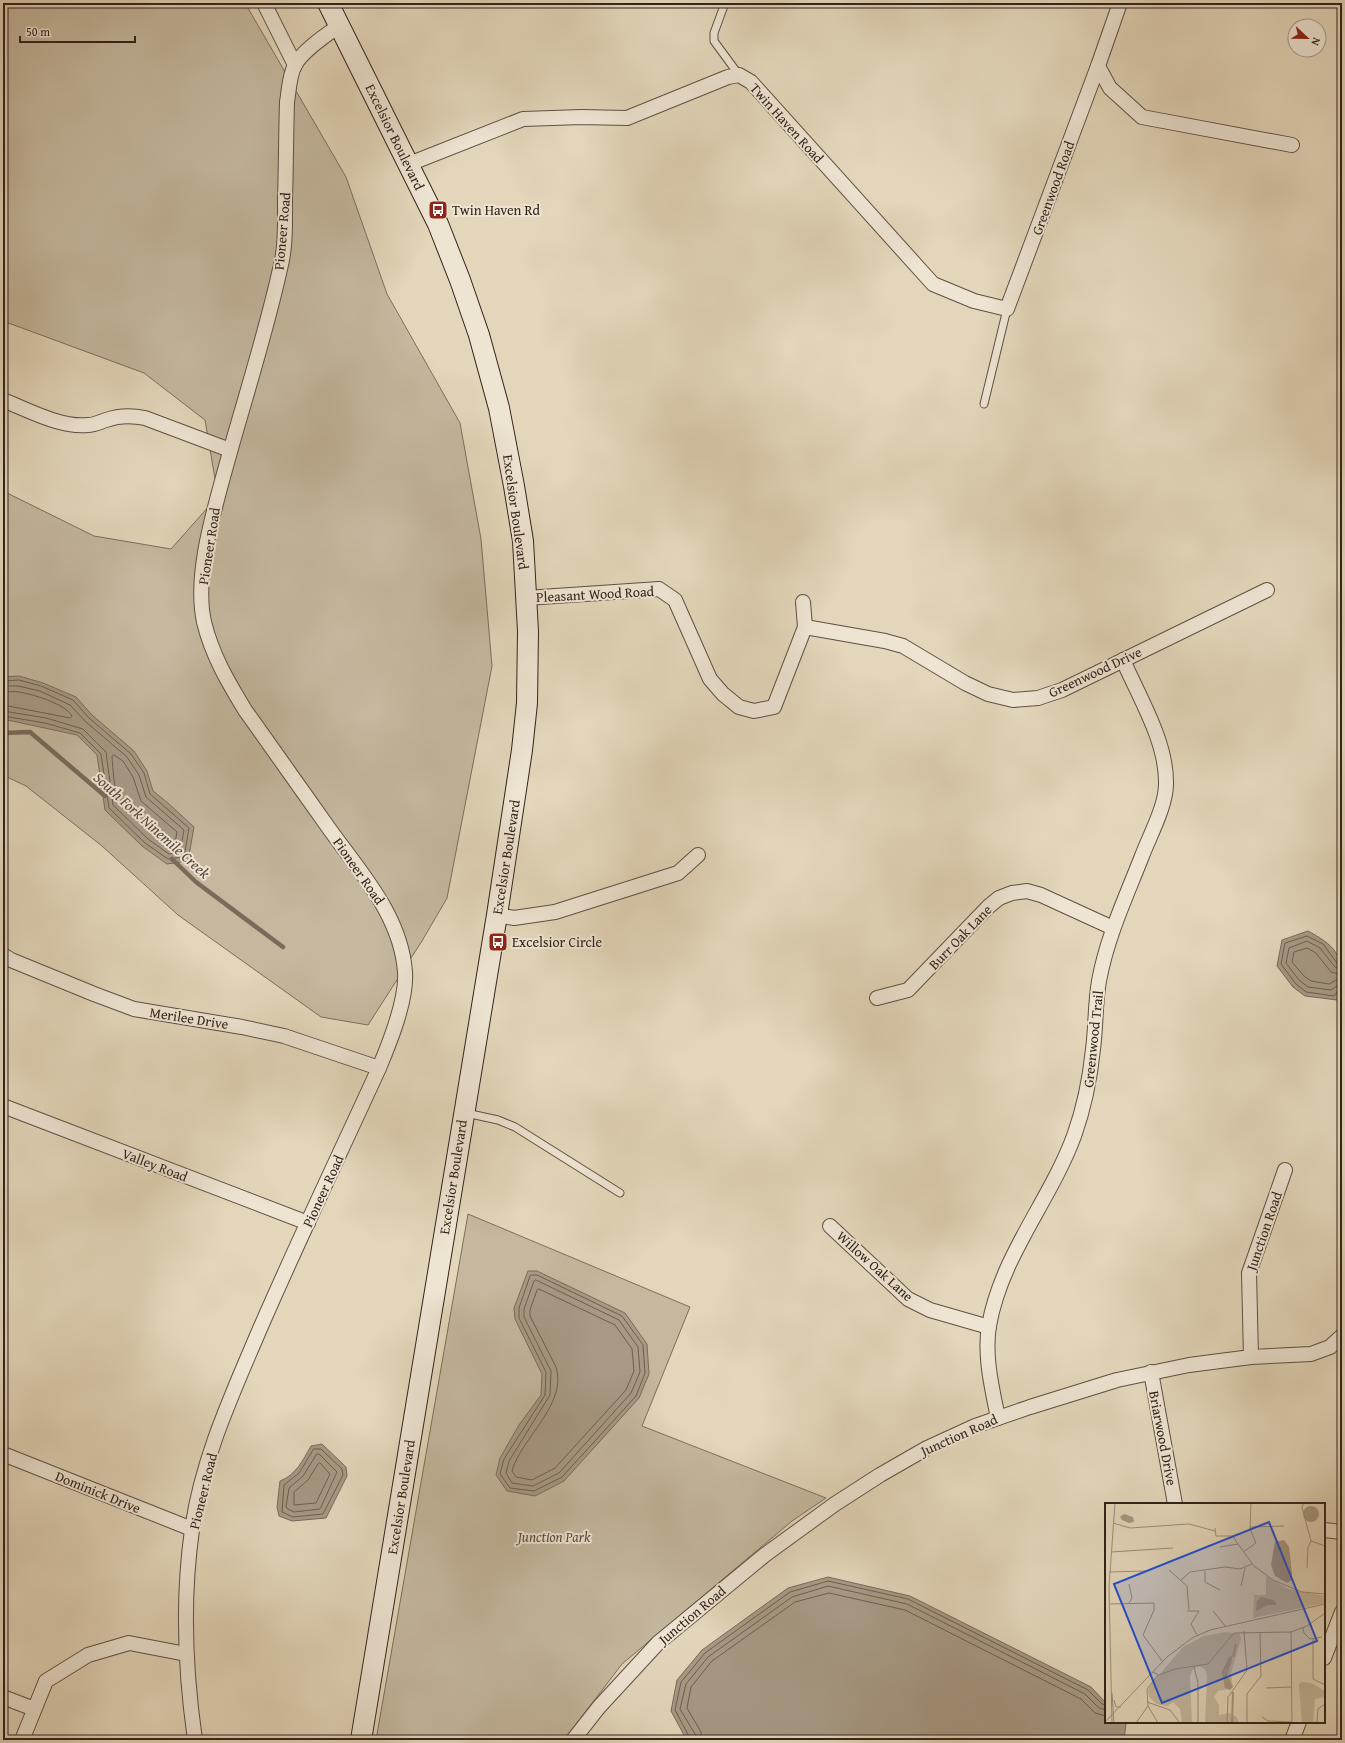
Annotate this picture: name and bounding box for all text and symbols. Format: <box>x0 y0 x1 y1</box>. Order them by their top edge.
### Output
scale bar <box>20 18 135 44</box>
north arrow <box>1287 18 1327 58</box>
text: 50 m <box>26 23 50 40</box>
text: N <box>1307 35 1325 49</box>
street label: Twin Haven Road <box>746 78 829 168</box>
street label: Excelsior Boulevard <box>361 80 430 194</box>
street label: Greenwood Road <box>1027 138 1079 238</box>
street label: Pioneer Road <box>269 191 295 271</box>
bus stop icon: Twin Haven Rd <box>427 199 449 221</box>
place label: Twin Haven Rd <box>452 200 541 220</box>
street label: Excelsior Boulevard <box>498 453 534 571</box>
street label: Pioneer Road <box>193 506 225 586</box>
street label: Pleasant Wood Road <box>535 581 655 607</box>
street label: Greenwood Drive <box>1045 641 1145 702</box>
water label: South Fork Ninemile Creek <box>89 767 215 883</box>
street label: Excelsior Boulevard <box>487 798 525 916</box>
street label: Pioneer Road <box>329 833 390 909</box>
street label: Burr Oak Lane <box>924 900 996 974</box>
bus stop icon: Excelsior Circle <box>487 931 509 953</box>
place label: Excelsior Circle <box>512 932 602 952</box>
street label: Greenwood Trail <box>1078 989 1108 1088</box>
street label: Merilee Drive <box>148 1002 230 1034</box>
street label: Excelsior Boulevard <box>434 1118 472 1236</box>
street label: Valley Road <box>119 1143 191 1187</box>
street label: Pioneer Road <box>298 1151 349 1230</box>
street label: Junction Road <box>1240 1188 1287 1275</box>
street label: Willow Oak Lane <box>832 1226 918 1306</box>
street label: Briarwood Drive <box>1144 1389 1182 1487</box>
street label: Junction Road <box>916 1409 1001 1462</box>
street label: Excelsior Boulevard <box>382 1438 420 1556</box>
street label: Pioneer Road <box>184 1450 222 1531</box>
street label: Dominick Drive <box>52 1466 144 1518</box>
inset map <box>1105 1503 1325 1723</box>
park label: Junction Park <box>516 1527 591 1547</box>
street label: Junction Road <box>653 1581 730 1650</box>

